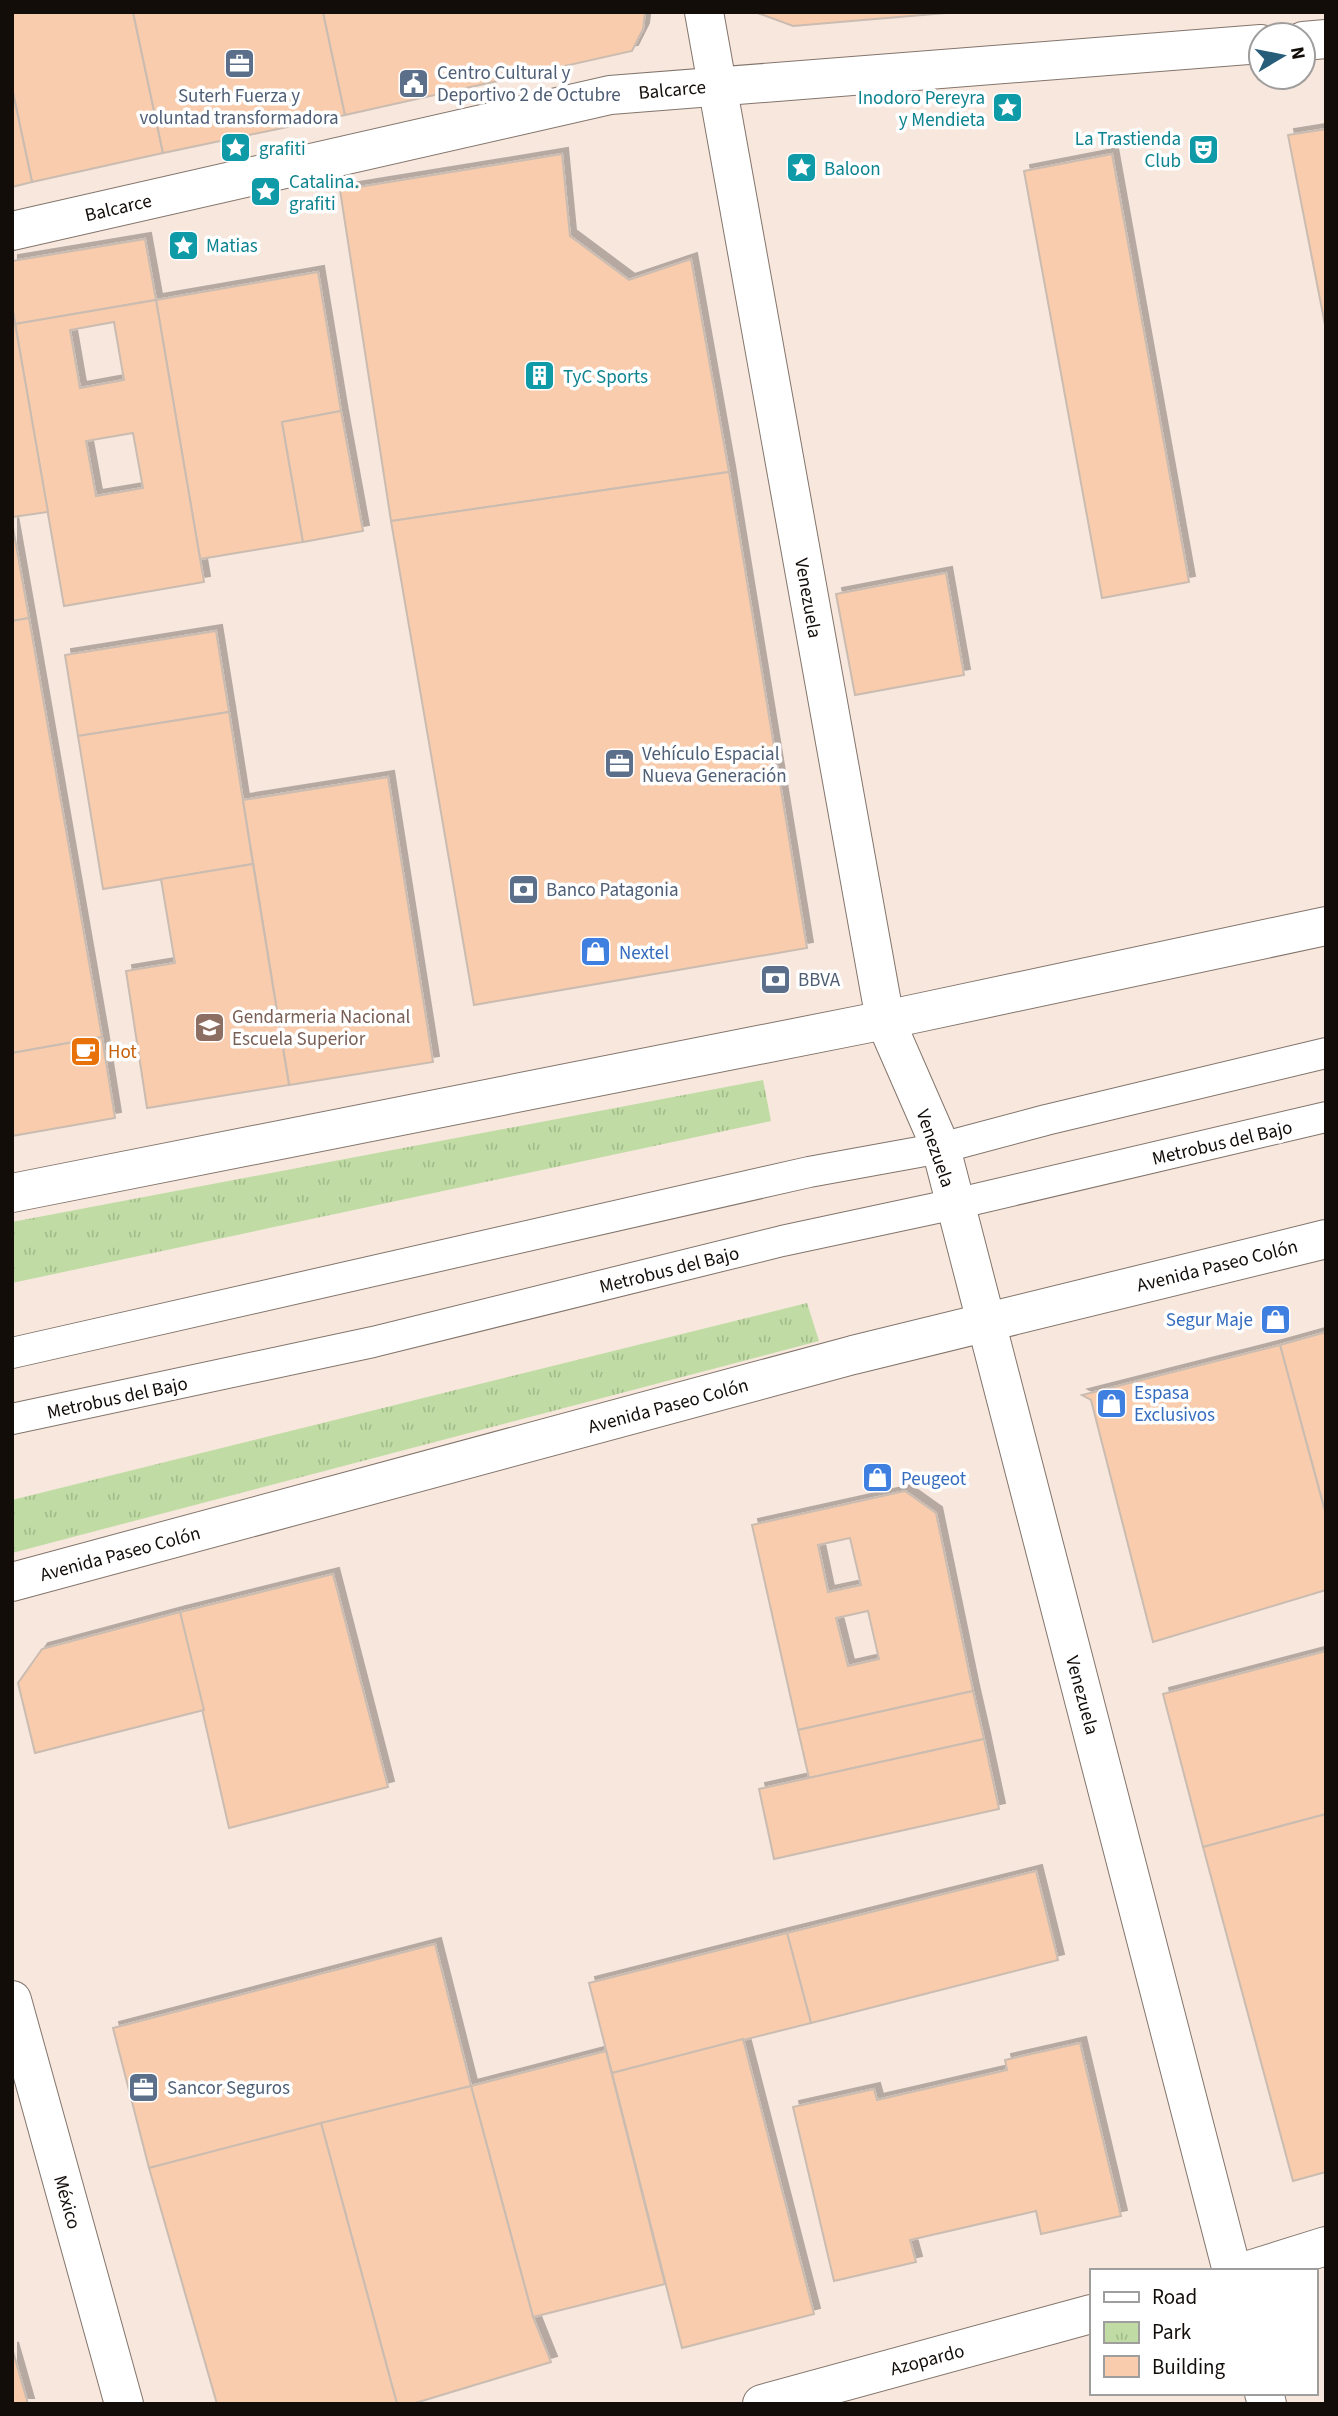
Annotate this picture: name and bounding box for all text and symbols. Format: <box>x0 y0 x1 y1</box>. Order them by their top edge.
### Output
north arrow <box>1247 21 1317 91</box>
text: N <box>1283 45 1312 62</box>
office icon: Suterh Fuerza y voluntad transformadora <box>222 47 256 81</box>
place label: Centro Cultural y Deportivo 2 de Octubre <box>437 60 621 109</box>
public building icon: Centro Cultural y Deportivo 2 de Octubre <box>397 66 431 100</box>
street label: Balcarce <box>637 74 707 107</box>
place label: Suterh Fuerza y voluntad transformadora <box>139 83 339 132</box>
place label: Inodoro Pereyra y Mendieta <box>858 85 985 134</box>
place icon: Inodoro Pereyra y Mendieta <box>991 91 1025 125</box>
place label: La Trastienda Club <box>1075 126 1181 175</box>
place icon: grafiti <box>219 131 253 165</box>
theatre icon: La Trastienda Club <box>1187 132 1221 166</box>
place label: grafiti <box>259 136 306 163</box>
place icon: Baloon <box>784 151 818 185</box>
place label: Baloon <box>824 156 881 183</box>
place label: Catalina. grafiti <box>289 169 359 218</box>
place icon: Catalina. grafiti <box>249 175 283 209</box>
street label: Balcarce <box>82 188 154 229</box>
place icon: Matias <box>166 228 200 262</box>
place label: Matias <box>206 233 258 260</box>
building icon: TyC Sports <box>523 359 557 393</box>
place label: TyC Sports <box>563 364 648 391</box>
street label: Venezuela <box>787 556 828 640</box>
place label: Vehículo Espacial Nueva Generación <box>642 741 787 790</box>
office icon: Vehículo Espacial Nueva Generación <box>602 747 636 781</box>
bank icon: Banco Patagonia <box>506 872 540 906</box>
place label: Banco Patagonia <box>546 877 679 904</box>
shop icon: Nextel <box>579 935 613 969</box>
place label: Nextel <box>619 940 669 967</box>
bank icon: BBVA <box>758 962 792 996</box>
place label: BBVA <box>798 967 841 994</box>
place label: Gendarmeria Nacional Escuela Superior <box>232 1004 411 1053</box>
school or university icon: Gendarmeria Nacional Escuela Superior <box>192 1010 226 1044</box>
cafe icon: Hot <box>68 1034 102 1068</box>
place label: Hot <box>108 1039 137 1066</box>
street label: Venezuela <box>909 1106 961 1191</box>
street label: Metrobus del Bajo <box>1150 1114 1295 1173</box>
street label: Avenida Paseo Colón <box>1134 1233 1301 1300</box>
street label: Metrobus del Bajo <box>597 1240 742 1301</box>
shop icon: Segur Maje <box>1259 1302 1293 1336</box>
place label: Segur Maje <box>1166 1307 1253 1334</box>
street label: Metrobus del Bajo <box>44 1370 190 1427</box>
street label: Avenida Paseo Colón <box>585 1372 752 1441</box>
place label: Espasa Exclusivos <box>1134 1380 1215 1429</box>
shop icon: Espasa Exclusivos <box>1094 1386 1128 1420</box>
shop icon: Peugeot <box>861 1461 895 1495</box>
place label: Peugeot <box>901 1466 967 1493</box>
street label: Avenida Paseo Colón <box>37 1520 204 1589</box>
street label: Venezuela <box>1058 1653 1105 1738</box>
office icon: Sancor Seguros <box>127 2070 161 2104</box>
place label: Sancor Seguros <box>167 2075 290 2102</box>
street label: México <box>46 2172 87 2232</box>
legend <box>1090 2269 1317 2395</box>
text: Road <box>1152 2282 1197 2312</box>
text: Park <box>1152 2317 1192 2347</box>
street label: Azopardo <box>887 2338 967 2383</box>
text: Building <box>1152 2352 1226 2382</box>

